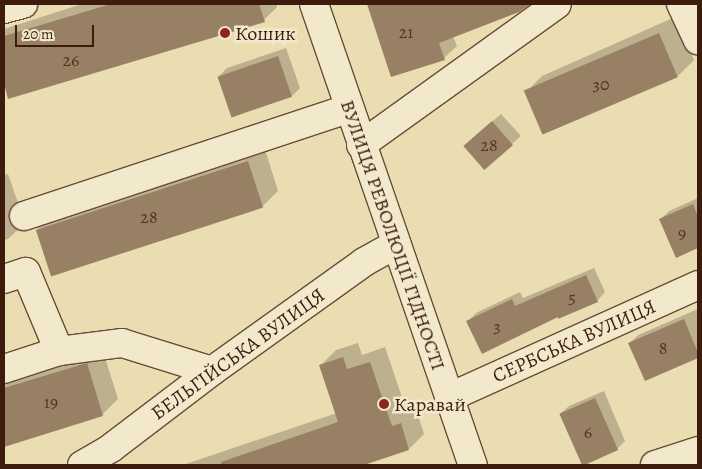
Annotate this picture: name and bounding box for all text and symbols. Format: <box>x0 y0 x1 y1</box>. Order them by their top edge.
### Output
scale bar <box>18 15 96 47</box>
place label: Кошик <box>235 21 296 45</box>
house number: 21 <box>399 21 413 43</box>
text: 20 m <box>23 24 54 44</box>
marker: Кошик <box>219 27 231 39</box>
house number: 26 <box>63 49 79 71</box>
house number: 30 <box>592 73 610 95</box>
street label: ВУЛИЦЯ РЕВОЛЮЦІЇ ГІДНОСТІ <box>335 97 451 373</box>
house number: 28 <box>480 134 498 156</box>
house number: 28 <box>140 206 158 228</box>
house number: 9 <box>678 222 686 244</box>
street label: БЕЛЬГІЙСЬКА ВУЛИЦЯ <box>147 283 329 425</box>
house number: 5 <box>568 286 576 308</box>
street label: СЕРБСЬКА ВУЛИЦЯ <box>489 294 659 388</box>
house number: 3 <box>493 315 501 337</box>
house number: 8 <box>659 337 667 359</box>
house number: 19 <box>44 391 58 413</box>
place label: Каравай <box>394 392 466 416</box>
marker: Каравай <box>378 398 390 410</box>
house number: 6 <box>584 421 592 443</box>

